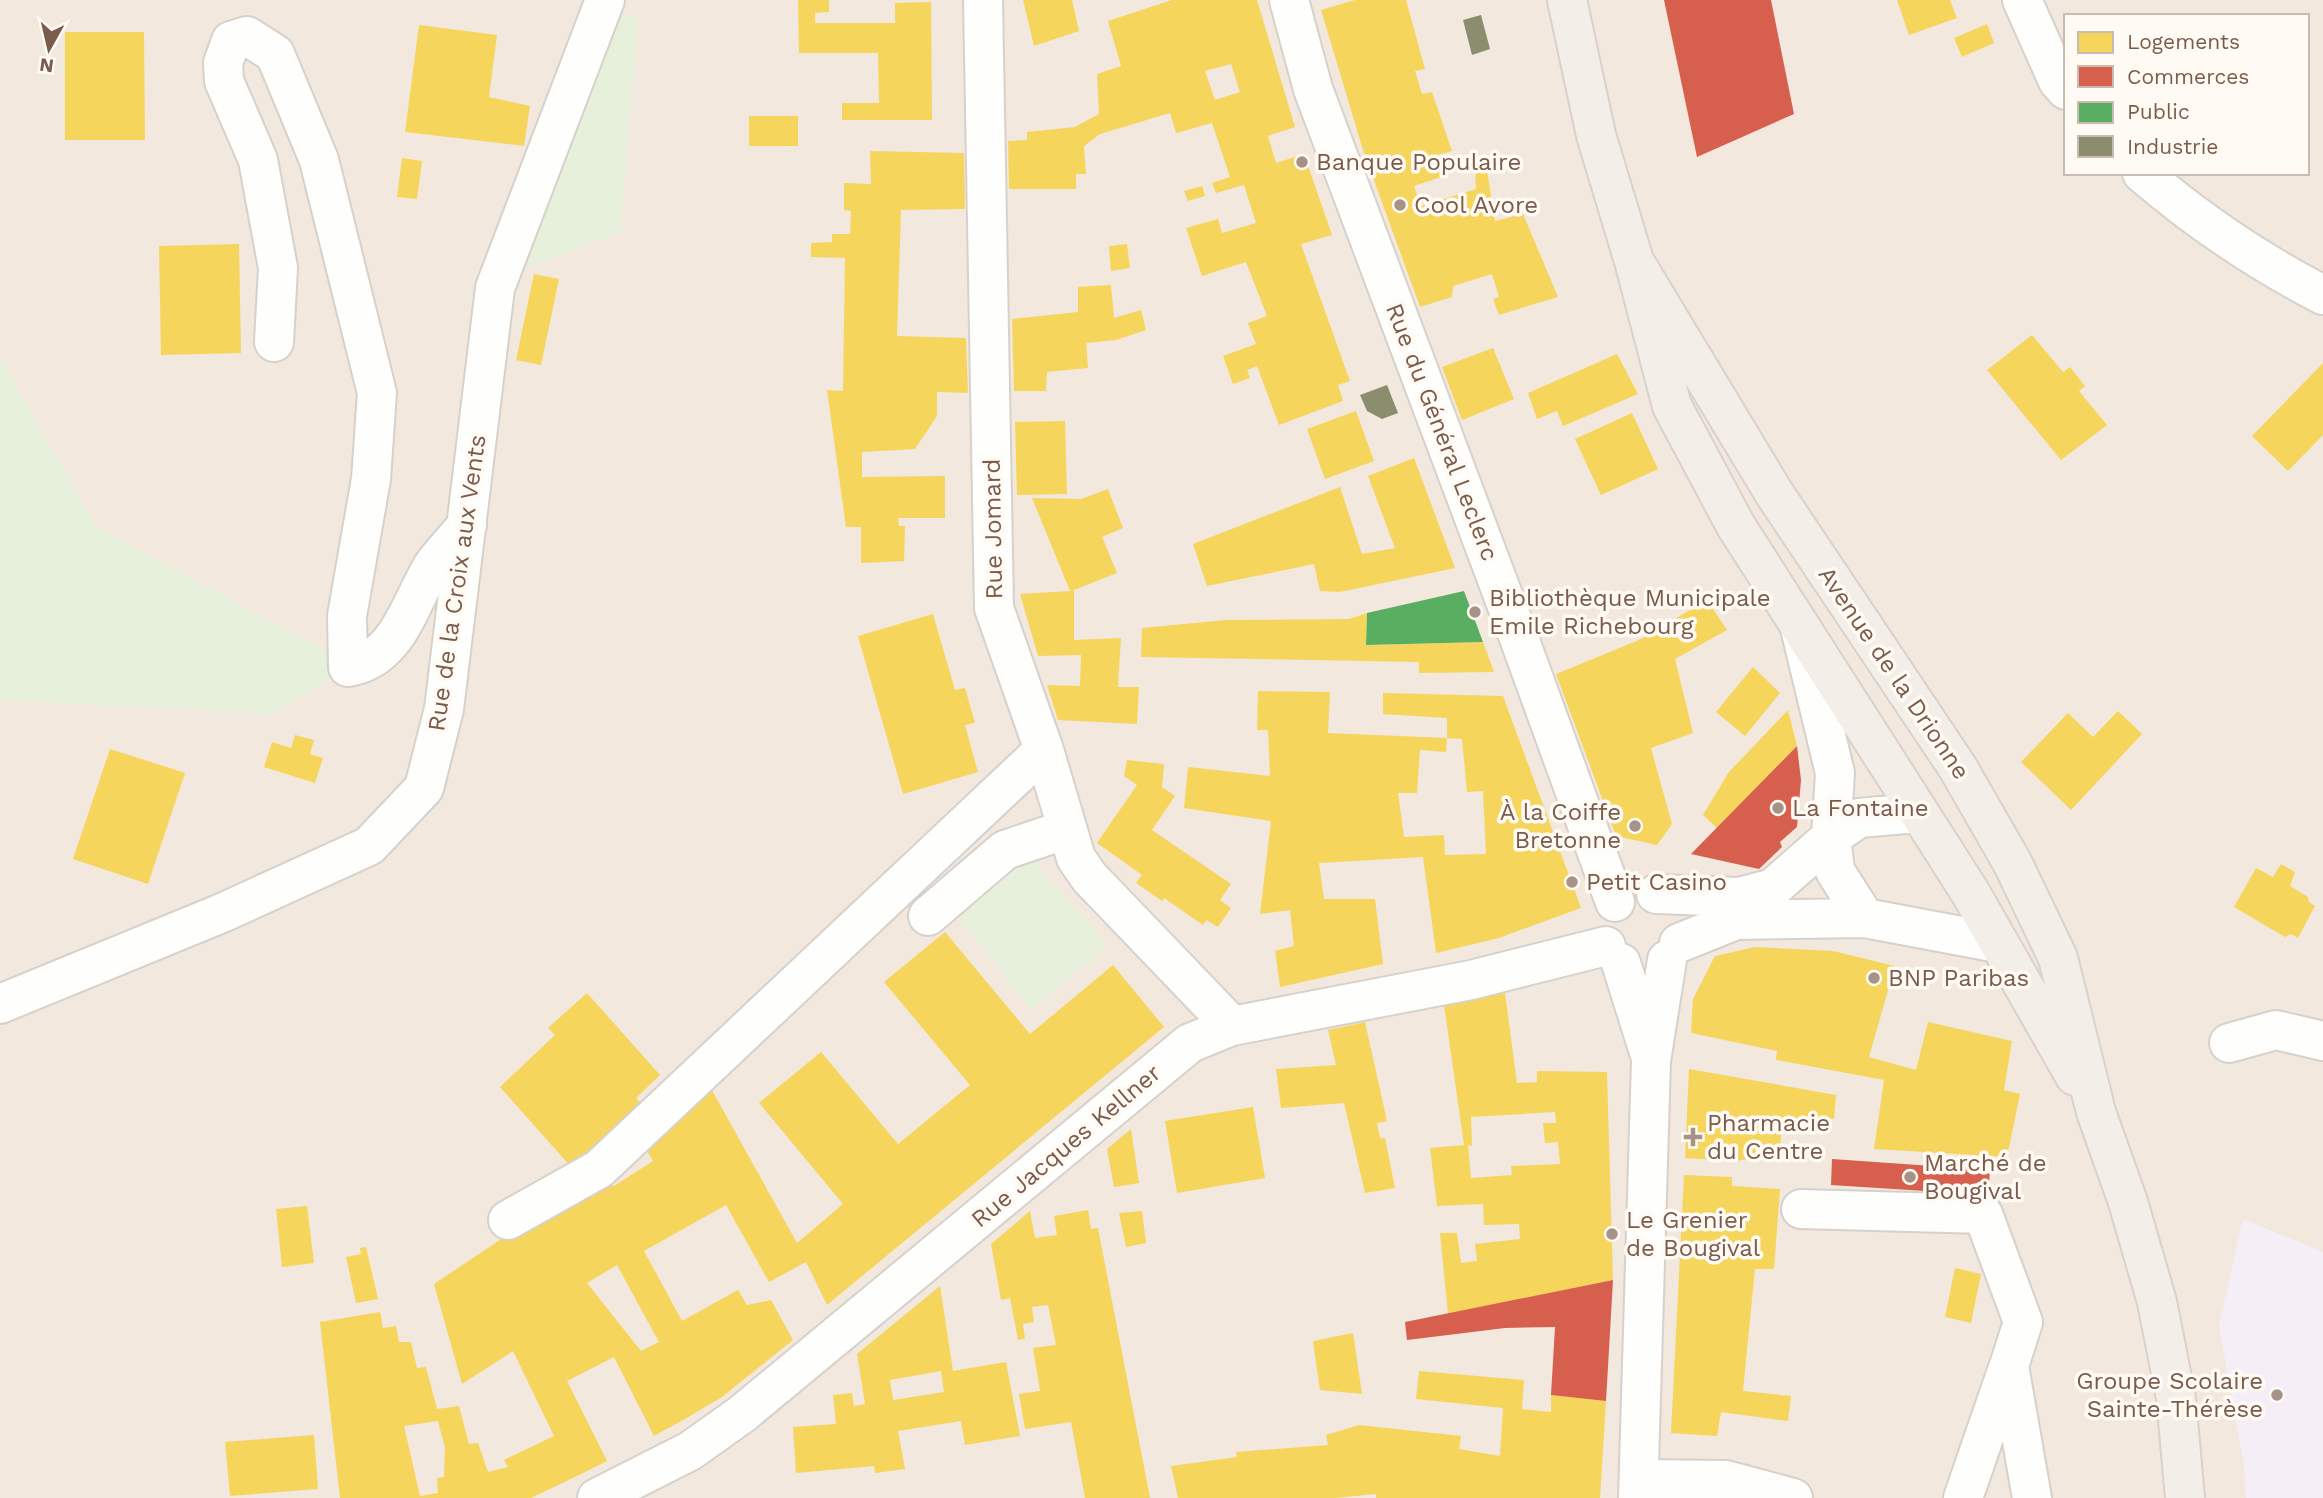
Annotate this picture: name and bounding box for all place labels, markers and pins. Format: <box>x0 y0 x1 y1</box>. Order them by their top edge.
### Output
place label: Banque Populaire <box>1316 148 1521 176</box>
marker: Banque Populaire <box>1294 154 1310 170</box>
place label: Cool Avore <box>1414 191 1538 219</box>
marker: Cool Avore <box>1392 197 1408 213</box>
place label: Bibliothèque Municipale Emile Richebourg <box>1489 584 1771 640</box>
marker: Bibliothèque Municipale Emile Richebourg <box>1467 604 1483 620</box>
place label: La Fontaine <box>1792 794 1929 822</box>
place label: À la Coiffe Bretonne <box>1500 798 1621 854</box>
marker: La Fontaine <box>1770 800 1786 816</box>
marker: À la Coiffe Bretonne <box>1627 818 1643 834</box>
place label: Petit Casino <box>1586 868 1727 896</box>
marker: Petit Casino <box>1564 874 1580 890</box>
place label: BNP Paribas <box>1888 964 2029 992</box>
marker: BNP Paribas <box>1866 970 1882 986</box>
place label: Pharmacie du Centre <box>1707 1109 1830 1165</box>
marker: Pharmacie du Centre <box>1685 1129 1701 1145</box>
place label: Marché de Bougival <box>1924 1149 2047 1205</box>
marker: Marché de Bougival <box>1902 1169 1918 1185</box>
place label: Le Grenier de Bougival <box>1626 1206 1761 1262</box>
marker: Le Grenier de Bougival <box>1604 1226 1620 1242</box>
place label: Groupe Scolaire Sainte-Thérèse <box>2076 1367 2263 1423</box>
marker: Groupe Scolaire Sainte-Thérèse <box>2269 1387 2285 1403</box>

